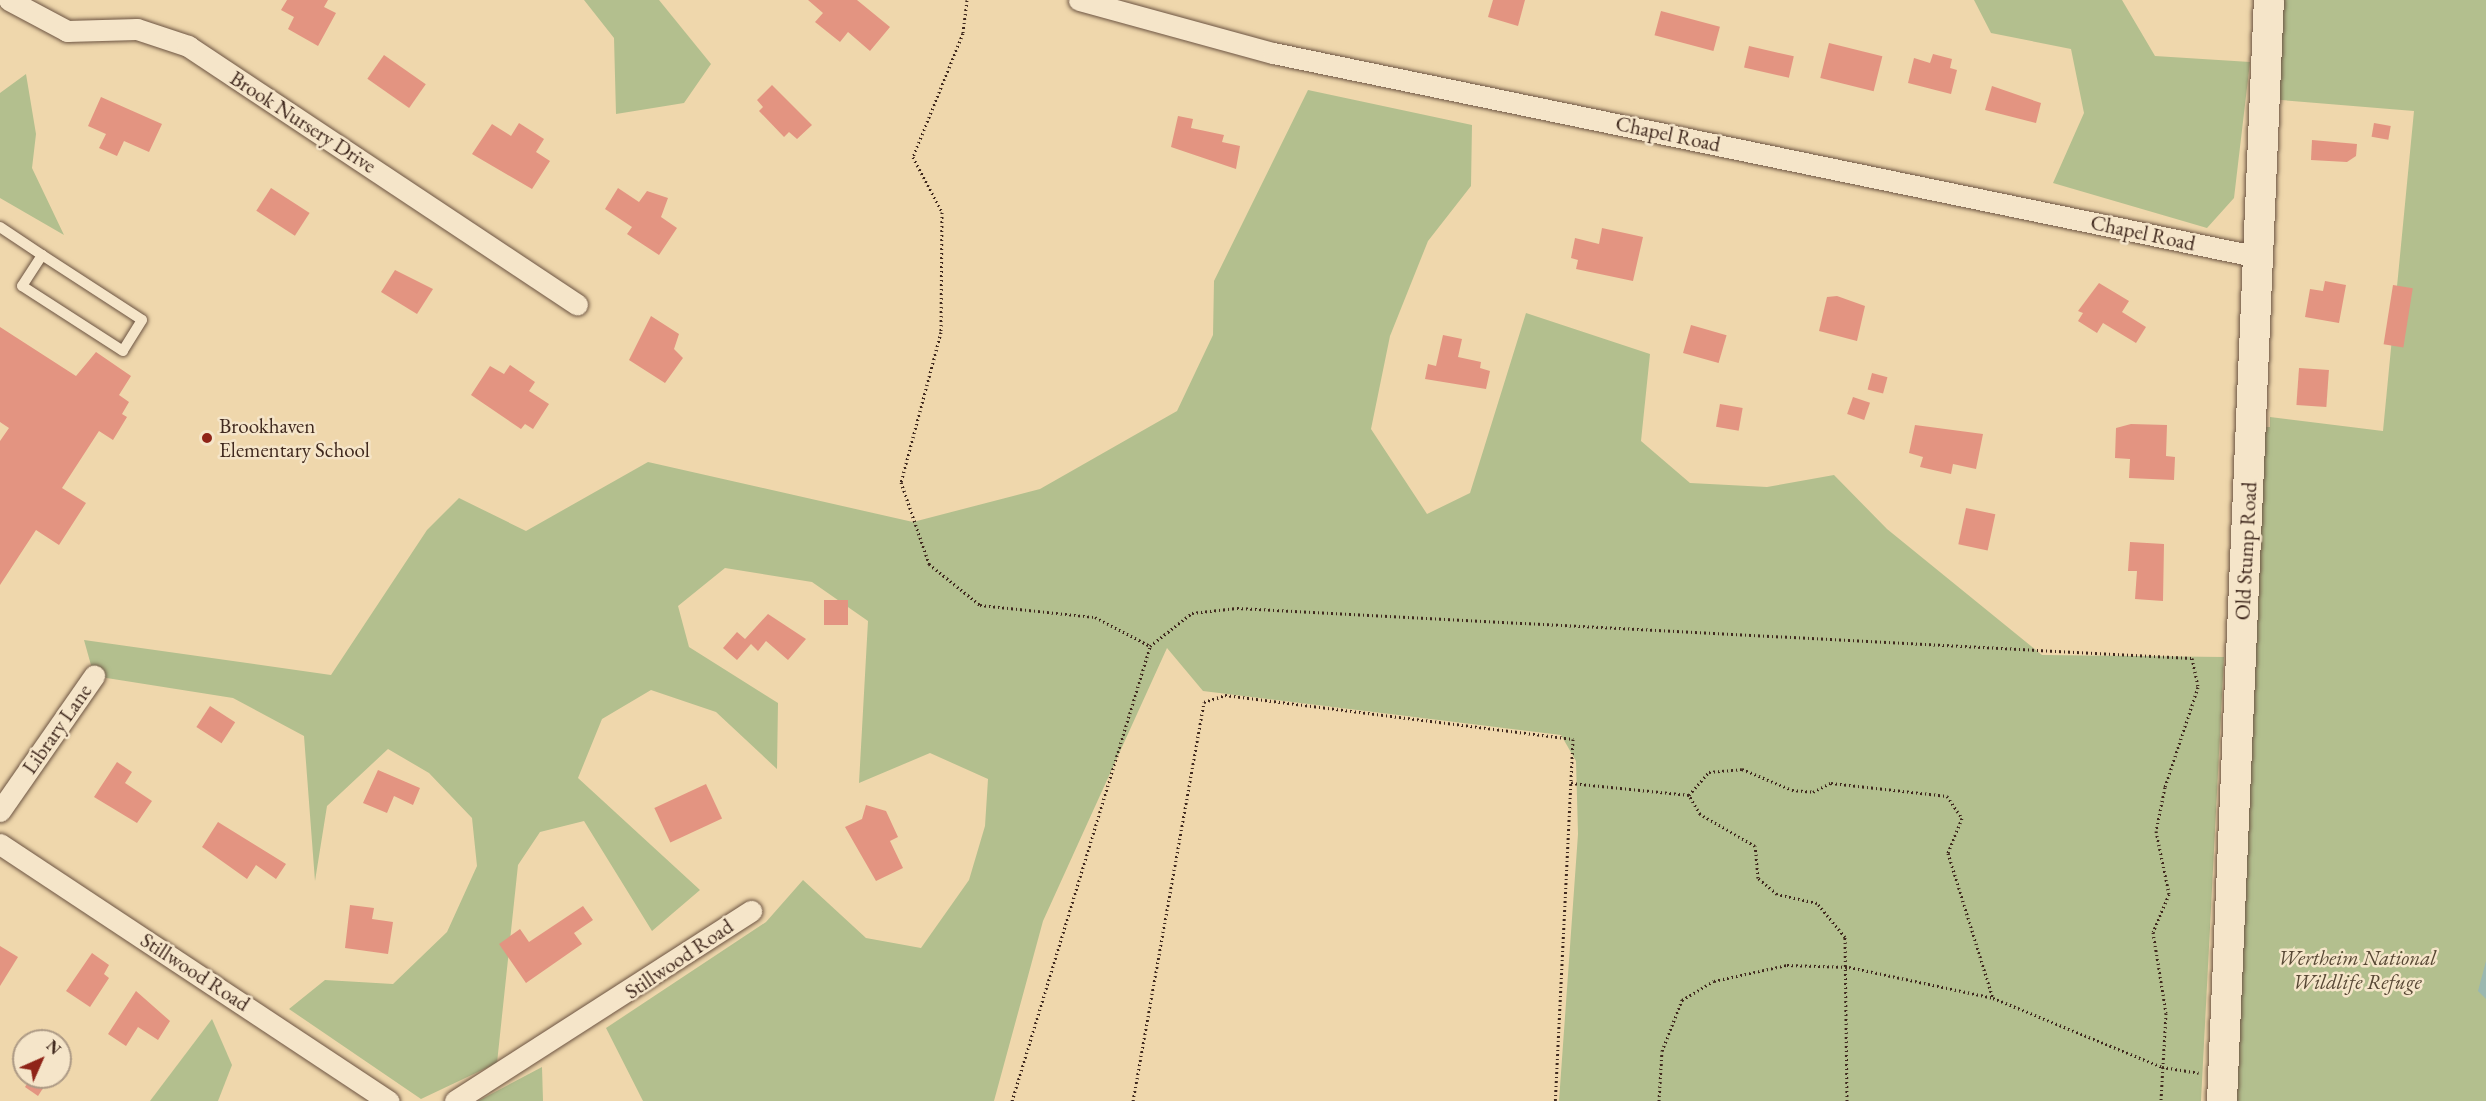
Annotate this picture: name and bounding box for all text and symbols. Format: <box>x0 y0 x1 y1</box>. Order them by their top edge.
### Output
street label: Brook Nursery Drive <box>225 65 381 179</box>
street label: Chapel Road <box>1613 111 1723 157</box>
street label: Chapel Road <box>2088 210 2198 256</box>
place label: Brookhaven Elementary School <box>219 413 370 463</box>
marker: Brookhaven Elementary School <box>200 431 214 445</box>
street label: Old Stump Road <box>2230 481 2262 621</box>
street label: Library Lane <box>17 679 97 779</box>
street label: Stillwood Road <box>620 914 738 1004</box>
street label: Stillwood Road <box>136 927 254 1017</box>
park label: Wertheim National Wildlife Refuge <box>2278 945 2436 995</box>
north arrow <box>12 1029 72 1089</box>
text: N <box>42 1035 66 1059</box>

